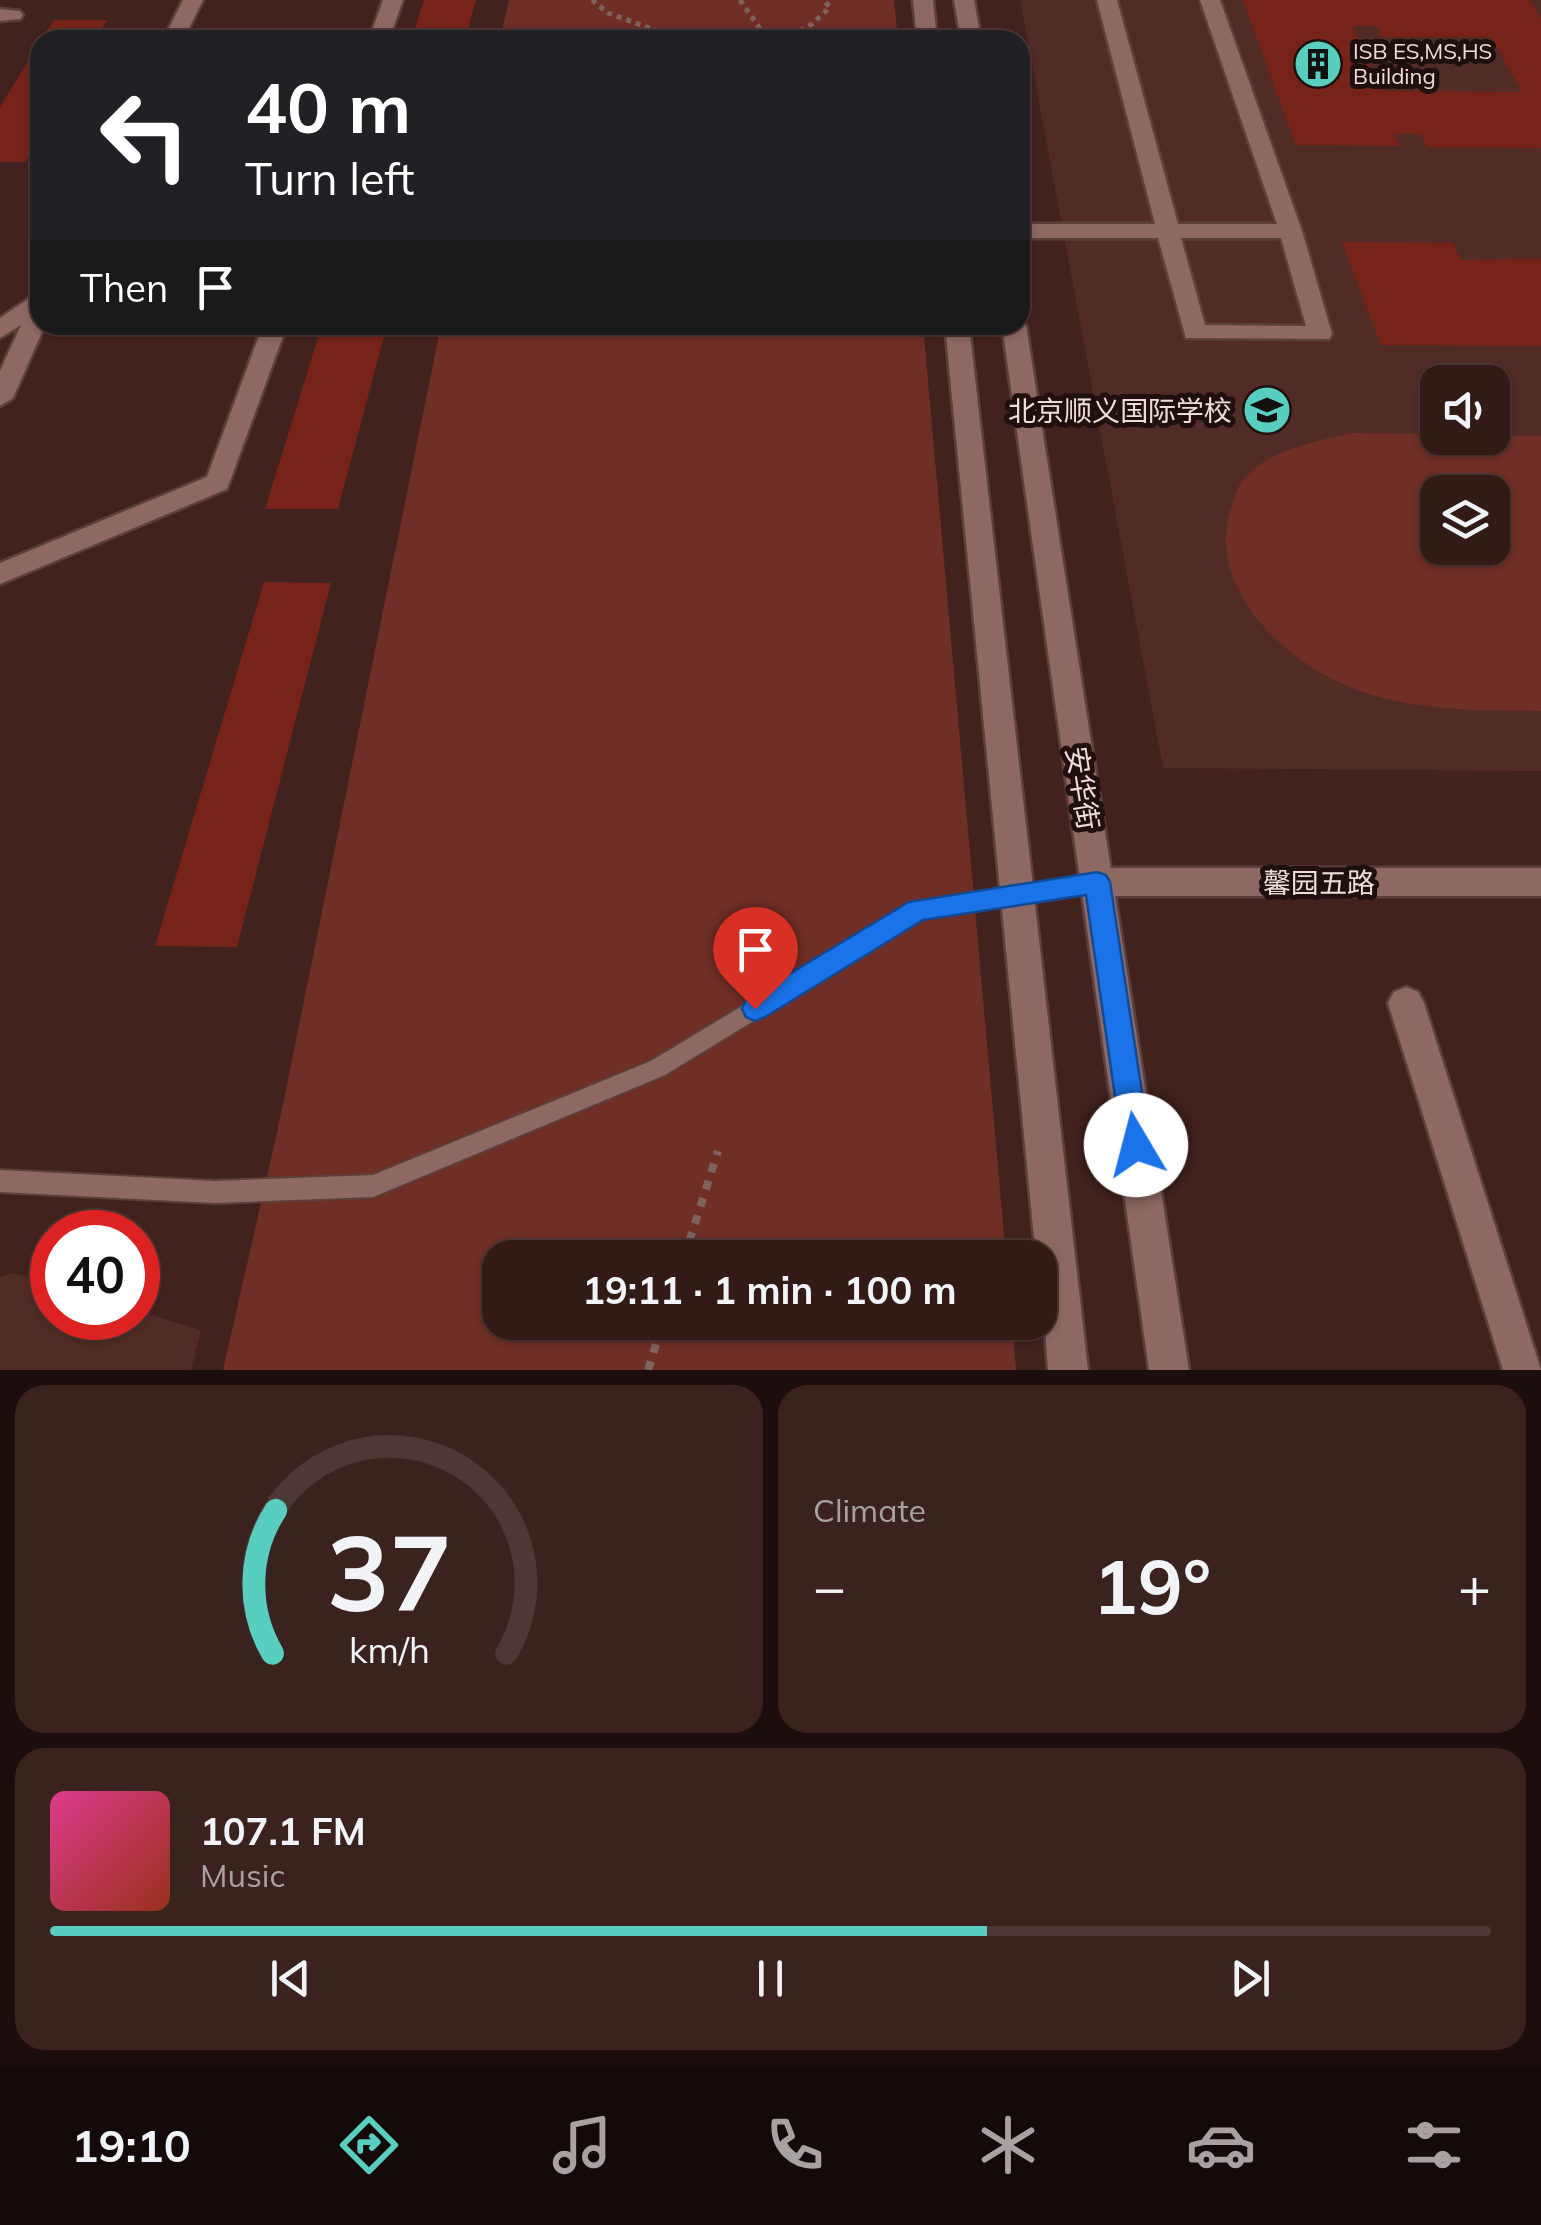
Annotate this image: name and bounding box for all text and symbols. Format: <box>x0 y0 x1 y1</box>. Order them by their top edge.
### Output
place label: ISB ES,MS,HS Building <box>1353 37 1492 90</box>
building icon: ISB ES,MS,HS Building <box>1292 38 1344 90</box>
text: 40 m <box>245 63 411 151</box>
icon: left <box>80 70 210 200</box>
text: Turn left <box>245 150 414 206</box>
icon: arrive <box>188 260 243 315</box>
text: Then <box>80 264 168 312</box>
map controls <box>1420 365 1510 565</box>
button: sound <box>1420 365 1510 455</box>
school or university icon: 北京顺义国际学校 <box>1241 384 1293 436</box>
place label: 北京顺义国际学校 <box>1008 393 1232 428</box>
button: layers <box>1420 475 1510 565</box>
street label: 安华街 <box>1059 744 1107 832</box>
street label: 馨园五路 <box>1263 865 1375 900</box>
pin <box>713 907 798 1010</box>
icon: arrive <box>728 922 783 977</box>
position arrow <box>1084 1093 1188 1197</box>
speed limit sign: 40 <box>30 1210 160 1340</box>
text: 19:11 · 1 min · 100 m <box>582 1266 957 1314</box>
text: Climate <box>813 1490 926 1530</box>
text: 37 <box>327 1506 451 1637</box>
text: 19° <box>1093 1539 1211 1633</box>
text: − <box>813 1552 846 1621</box>
text: + <box>1458 1552 1491 1621</box>
text: km/h <box>349 1627 429 1672</box>
text: 107.1 FM <box>200 1807 366 1855</box>
text: Music <box>200 1855 285 1895</box>
icon: previous <box>263 1951 318 2006</box>
icon: pause <box>743 1951 798 2006</box>
icon: next <box>1223 1951 1278 2006</box>
icon: directions <box>334 2110 404 2180</box>
icon: music <box>547 2110 617 2180</box>
icon: phone <box>760 2110 830 2180</box>
icon: climate <box>973 2110 1043 2180</box>
icon: car <box>1186 2110 1256 2180</box>
icon: filters <box>1399 2110 1469 2180</box>
text: 19:10 <box>72 2117 191 2173</box>

